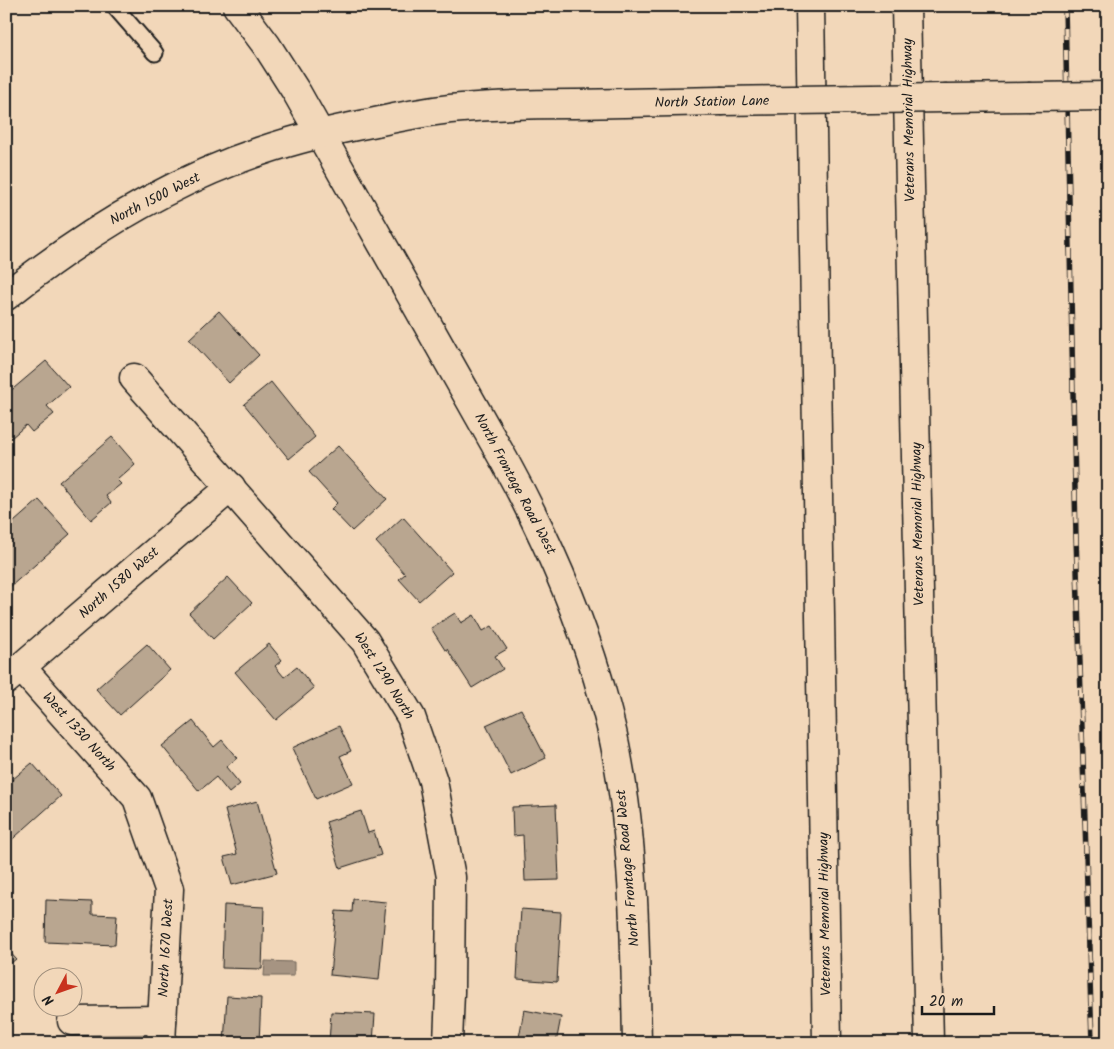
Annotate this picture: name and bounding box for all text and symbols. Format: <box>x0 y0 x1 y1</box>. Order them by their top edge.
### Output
street label: Veterans Memorial Highway <box>897 38 921 202</box>
street label: North Station Lane <box>655 90 770 114</box>
street label: North 1500 West <box>106 166 205 231</box>
street label: North Frontage Road West <box>468 409 562 559</box>
street label: Veterans Memorial Highway <box>906 442 930 606</box>
street label: North 1580 West <box>74 541 165 624</box>
street label: West 1290 North <box>348 628 420 724</box>
street label: West 1330 North <box>37 687 121 777</box>
street label: North Frontage Road West <box>610 788 646 947</box>
street label: Veterans Memorial Highway <box>813 832 837 996</box>
street label: North 1670 West <box>152 897 180 998</box>
north arrow <box>32 966 82 1016</box>
scale bar <box>922 984 994 1016</box>
text: N <box>38 989 60 1010</box>
text: 20 m <box>929 990 963 1014</box>

